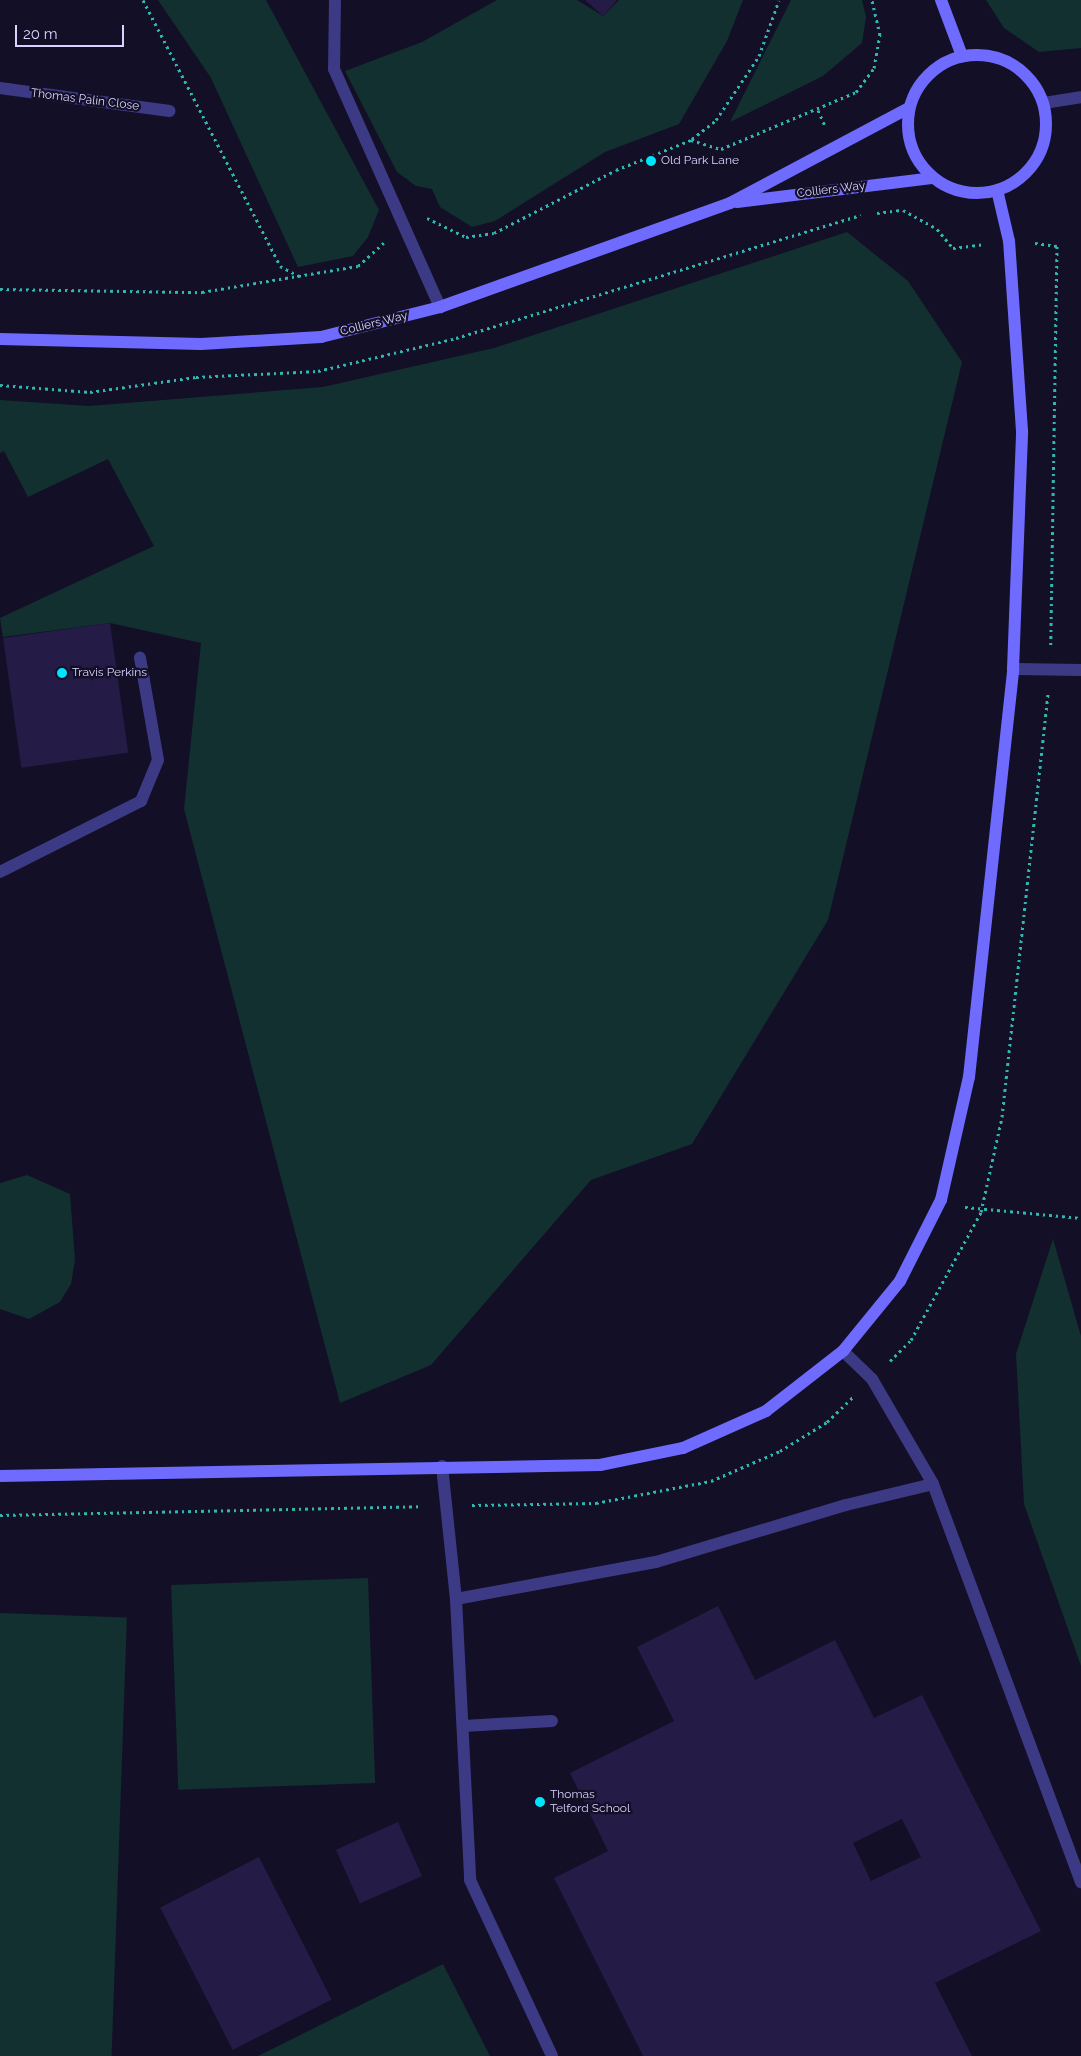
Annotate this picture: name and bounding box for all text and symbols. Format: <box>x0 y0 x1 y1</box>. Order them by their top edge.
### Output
scale bar <box>18 15 126 47</box>
text: 20 m <box>23 25 58 43</box>
street label: Thomas Palin Close <box>30 86 140 114</box>
place label: Old Park Lane <box>661 154 739 168</box>
marker: Old Park Lane <box>645 155 657 167</box>
street label: Colliers Way <box>796 179 866 201</box>
street label: Colliers Way <box>339 309 409 339</box>
place label: Travis Perkins <box>72 666 147 680</box>
marker: Travis Perkins <box>56 667 68 679</box>
place label: Thomas Telford School <box>550 1788 630 1816</box>
marker: Thomas Telford School <box>534 1796 546 1808</box>

